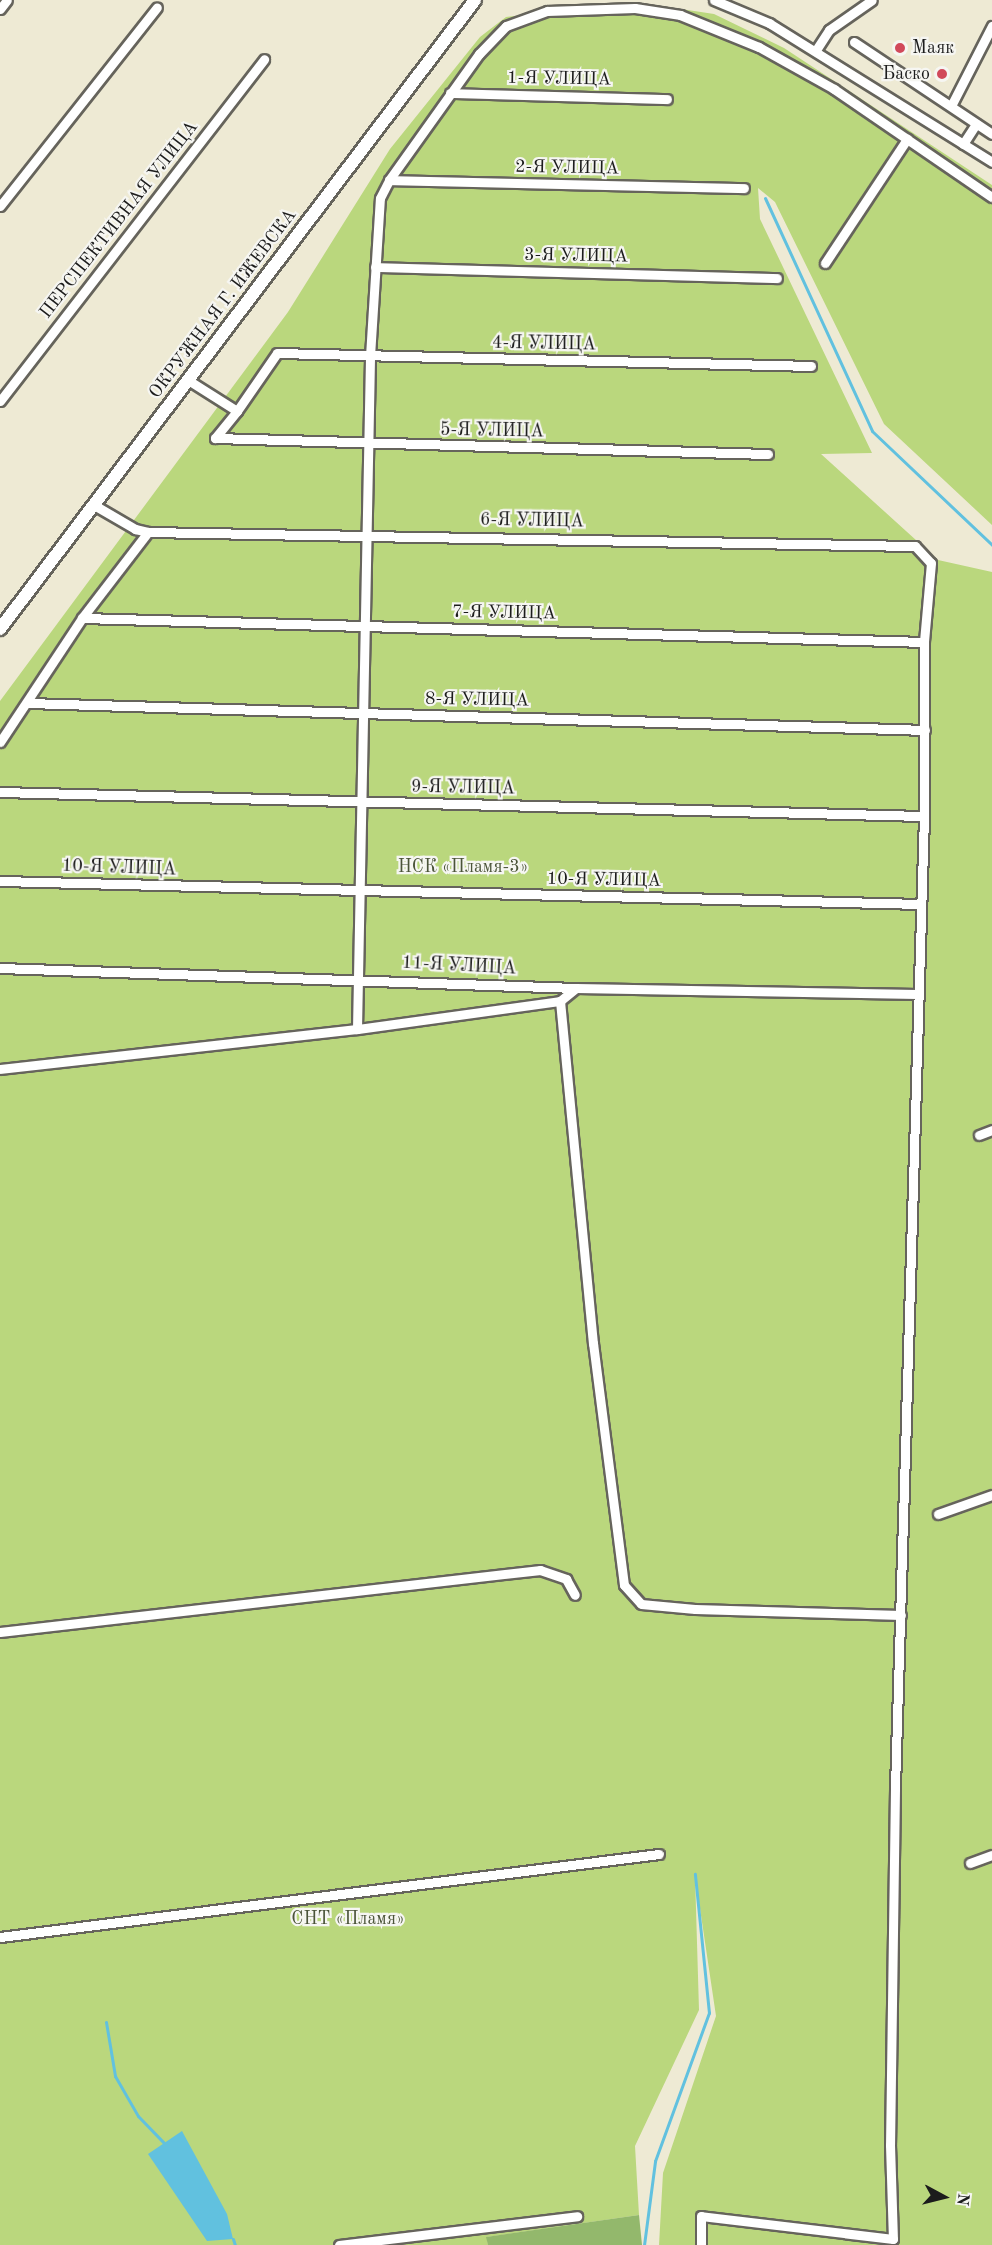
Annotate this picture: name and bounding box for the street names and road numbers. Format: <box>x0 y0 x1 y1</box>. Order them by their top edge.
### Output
street label: 1-Я УЛИЦА <box>507 67 611 91</box>
street label: ПЕРСПЕКТИВНАЯ УЛИЦА <box>35 117 203 323</box>
street label: 2-Я УЛИЦА <box>515 156 619 180</box>
street label: ОКРУЖНАЯ Г. ИЖЕВСКА <box>145 205 301 403</box>
street label: 3-Я УЛИЦА <box>524 244 628 268</box>
street label: 4-Я УЛИЦА <box>492 332 596 356</box>
street label: 5-Я УЛИЦА <box>440 419 544 443</box>
street label: 6-Я УЛИЦА <box>480 509 584 533</box>
street label: 7-Я УЛИЦА <box>452 601 556 625</box>
street label: 8-Я УЛИЦА <box>425 688 529 712</box>
street label: 9-Я УЛИЦА <box>411 776 515 800</box>
street label: 10-Я УЛИЦА <box>61 855 177 881</box>
street label: 10-Я УЛИЦА <box>547 868 661 892</box>
street label: 11-Я УЛИЦА <box>401 952 517 980</box>

